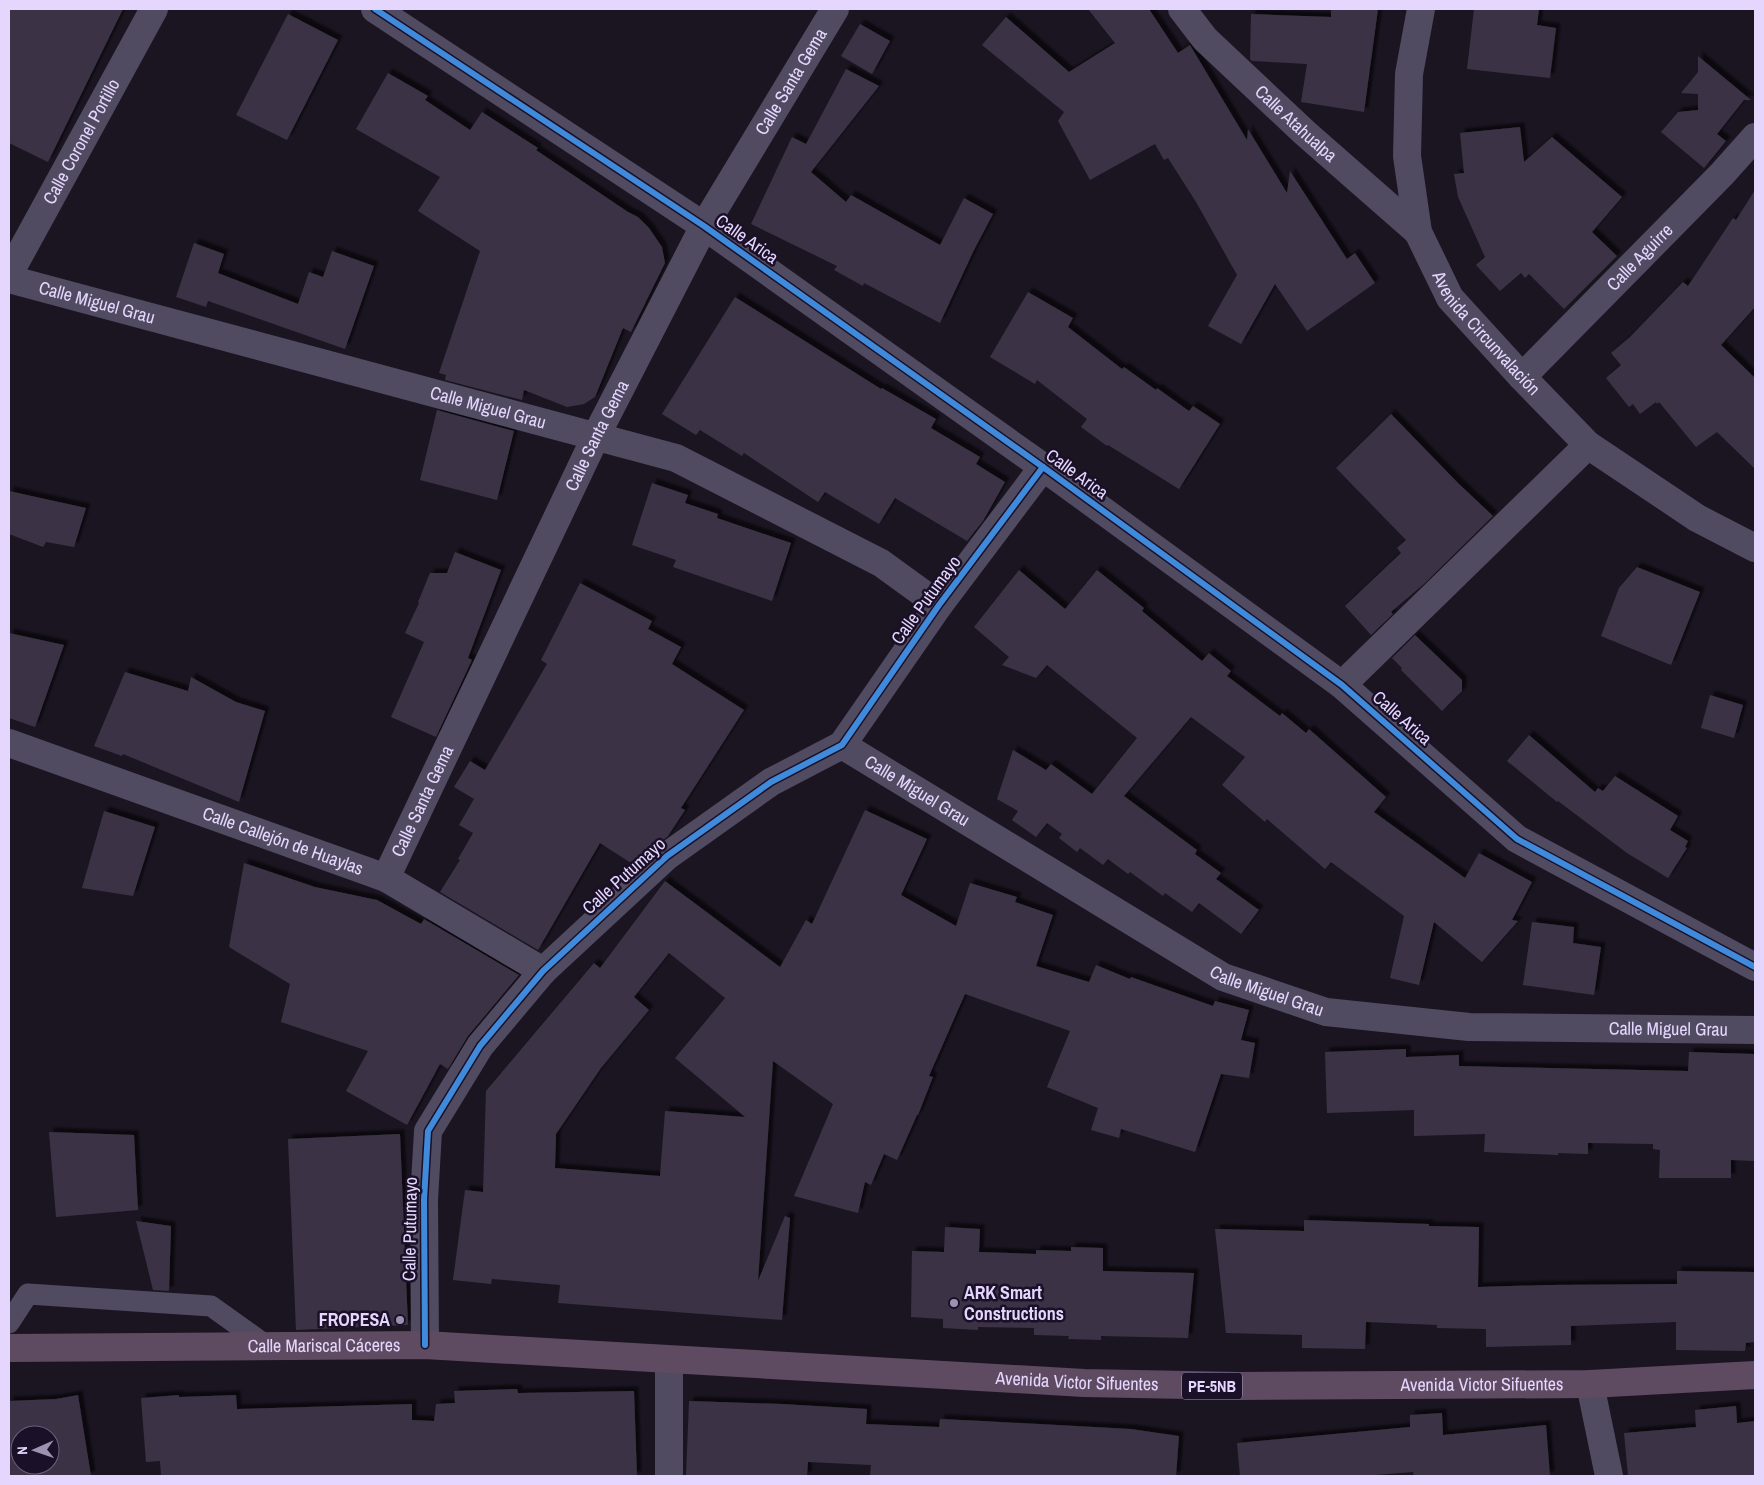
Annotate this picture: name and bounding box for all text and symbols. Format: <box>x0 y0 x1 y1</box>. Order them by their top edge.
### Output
street label: Calle Santa Gema <box>749 23 833 140</box>
street label: Calle Coronel Portillo <box>37 74 126 209</box>
street label: Calle Atahualpa <box>1250 79 1343 168</box>
street label: Calle Arica <box>711 208 784 269</box>
street label: Calle Aguirre <box>1601 218 1678 296</box>
street label: Avenida Circunvalación <box>1426 266 1546 401</box>
street label: Calle Miguel Grau <box>36 275 158 330</box>
street label: Calle Santa Gema <box>559 376 635 495</box>
street label: Calle Miguel Grau <box>427 380 549 435</box>
street label: Calle Arica <box>1041 443 1114 505</box>
street label: Calle Putumayo <box>885 550 966 649</box>
street label: Calle Arica <box>1367 685 1437 750</box>
street label: Calle Santa Gema <box>385 741 459 861</box>
street label: Calle Miguel Grau <box>860 749 975 832</box>
street label: Calle Callejón de Huaylas <box>199 800 367 881</box>
street label: Calle Putumayo <box>577 831 671 920</box>
street label: Calle Miguel Grau <box>1205 959 1327 1022</box>
street label: Calle Miguel Grau <box>1609 1015 1728 1042</box>
street label: Calle Putumayo <box>396 1177 423 1281</box>
place label: ARK Smart Constructions <box>964 1280 1064 1326</box>
marker: ARK Smart Constructions <box>948 1297 960 1309</box>
place label: FROPESA <box>319 1307 390 1332</box>
marker: FROPESA <box>394 1314 406 1326</box>
street label: Calle Mariscal Cáceres <box>248 1332 400 1358</box>
street label: Avenida Victor Sifuentes <box>994 1365 1159 1396</box>
street label: Avenida Victor Sifuentes <box>1399 1371 1563 1397</box>
road number: PE-5NB <box>1182 1372 1242 1400</box>
north arrow <box>10 1425 60 1475</box>
text: N <box>13 1446 31 1455</box>

